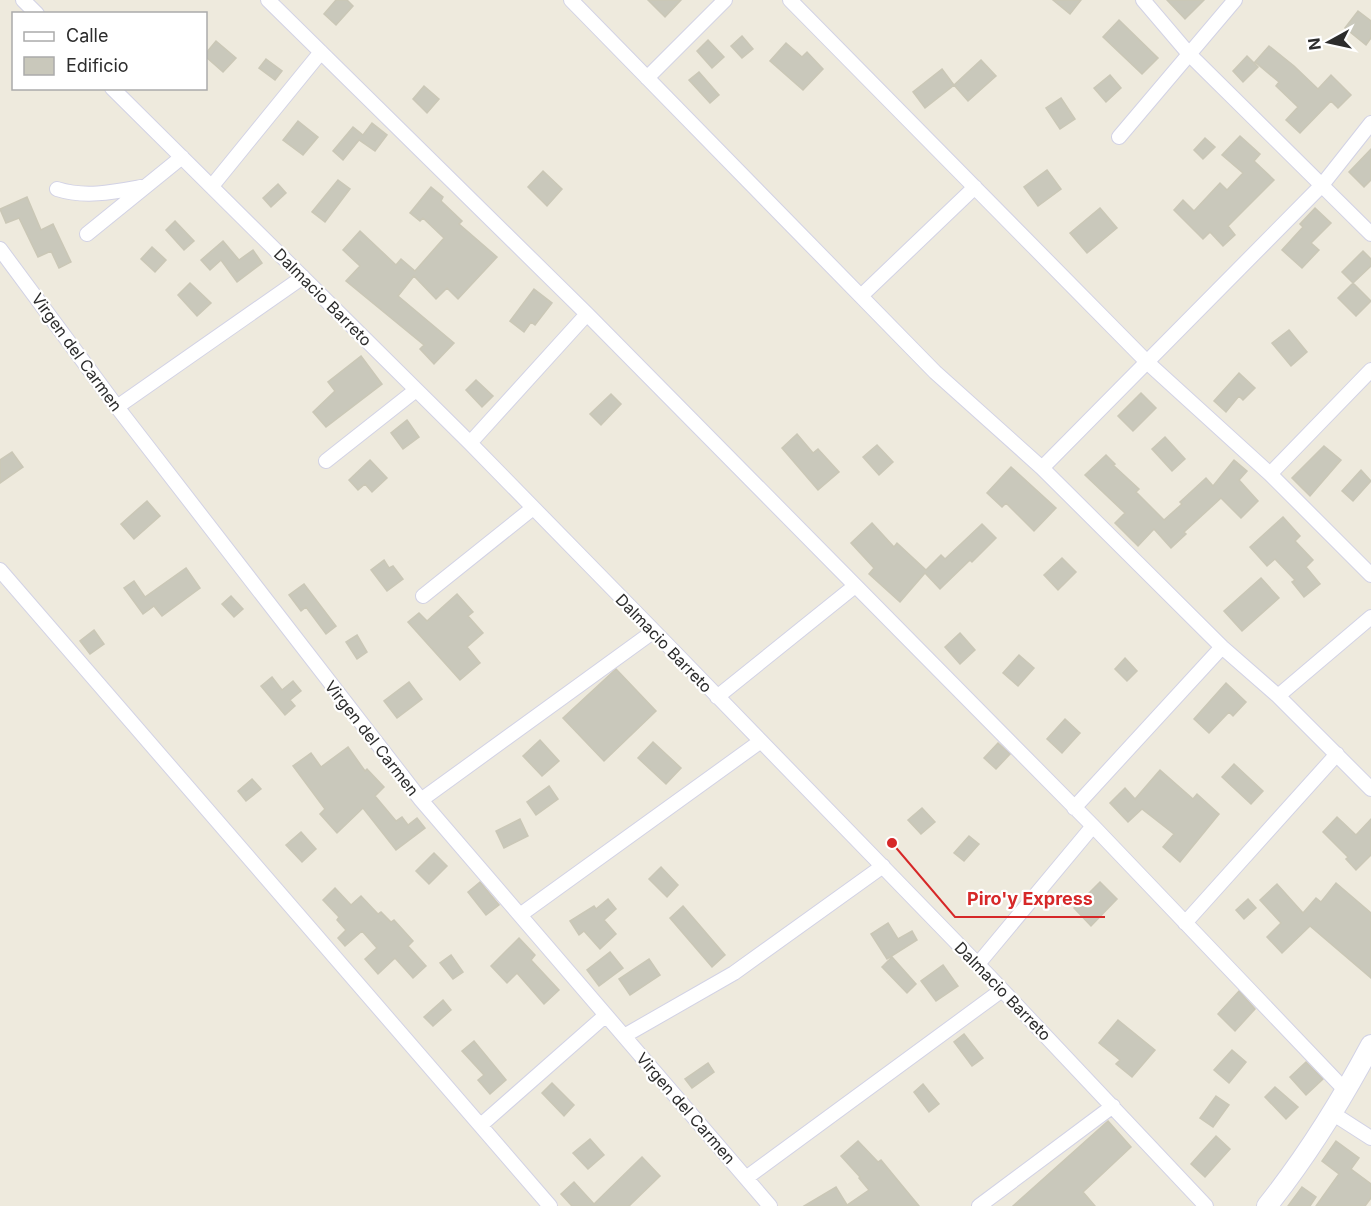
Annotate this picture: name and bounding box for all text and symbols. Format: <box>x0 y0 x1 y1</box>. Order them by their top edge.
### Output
legend <box>12 12 207 90</box>
north arrow <box>1299 12 1359 72</box>
text: Calle <box>66 25 108 46</box>
text: N <box>1303 37 1325 52</box>
text: Edificio <box>66 55 129 76</box>
street label: Dalmacio Barreto <box>270 244 376 350</box>
street label: Virgen del Carmen <box>27 289 127 415</box>
street label: Dalmacio Barreto <box>612 589 716 697</box>
street label: Virgen del Carmen <box>321 676 423 800</box>
callout: Piro'y Express <box>955 881 1105 917</box>
text: Piro'y Express <box>967 888 1093 909</box>
street label: Dalmacio Barreto <box>951 937 1055 1045</box>
street label: Virgen del Carmen <box>632 1048 740 1168</box>

